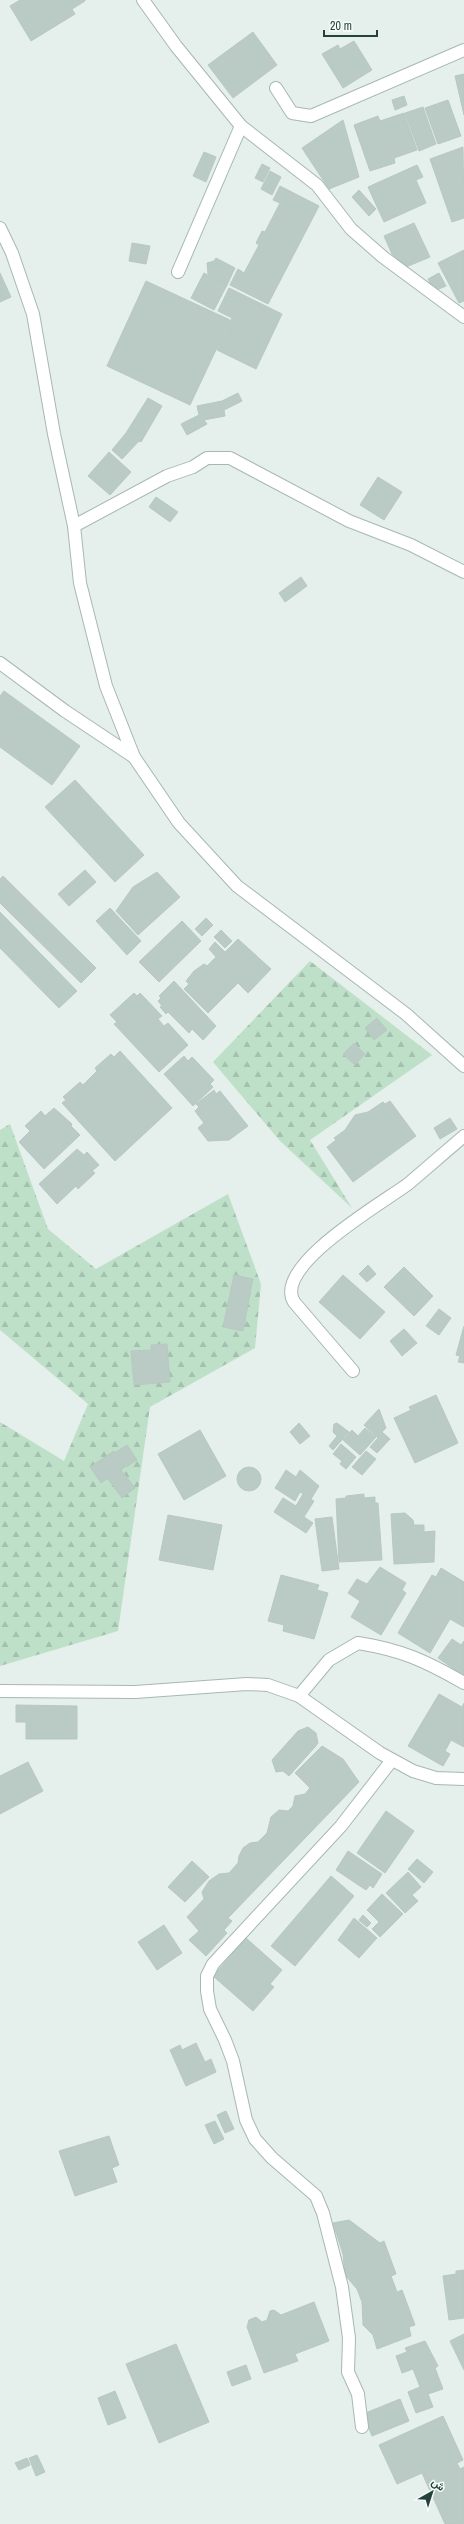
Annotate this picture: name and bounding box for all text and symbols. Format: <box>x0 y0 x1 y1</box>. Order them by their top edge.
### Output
scale bar <box>324 12 377 38</box>
text: 20 m <box>330 18 352 34</box>
north arrow <box>412 2472 452 2512</box>
text: ش <box>429 2475 448 2494</box>

